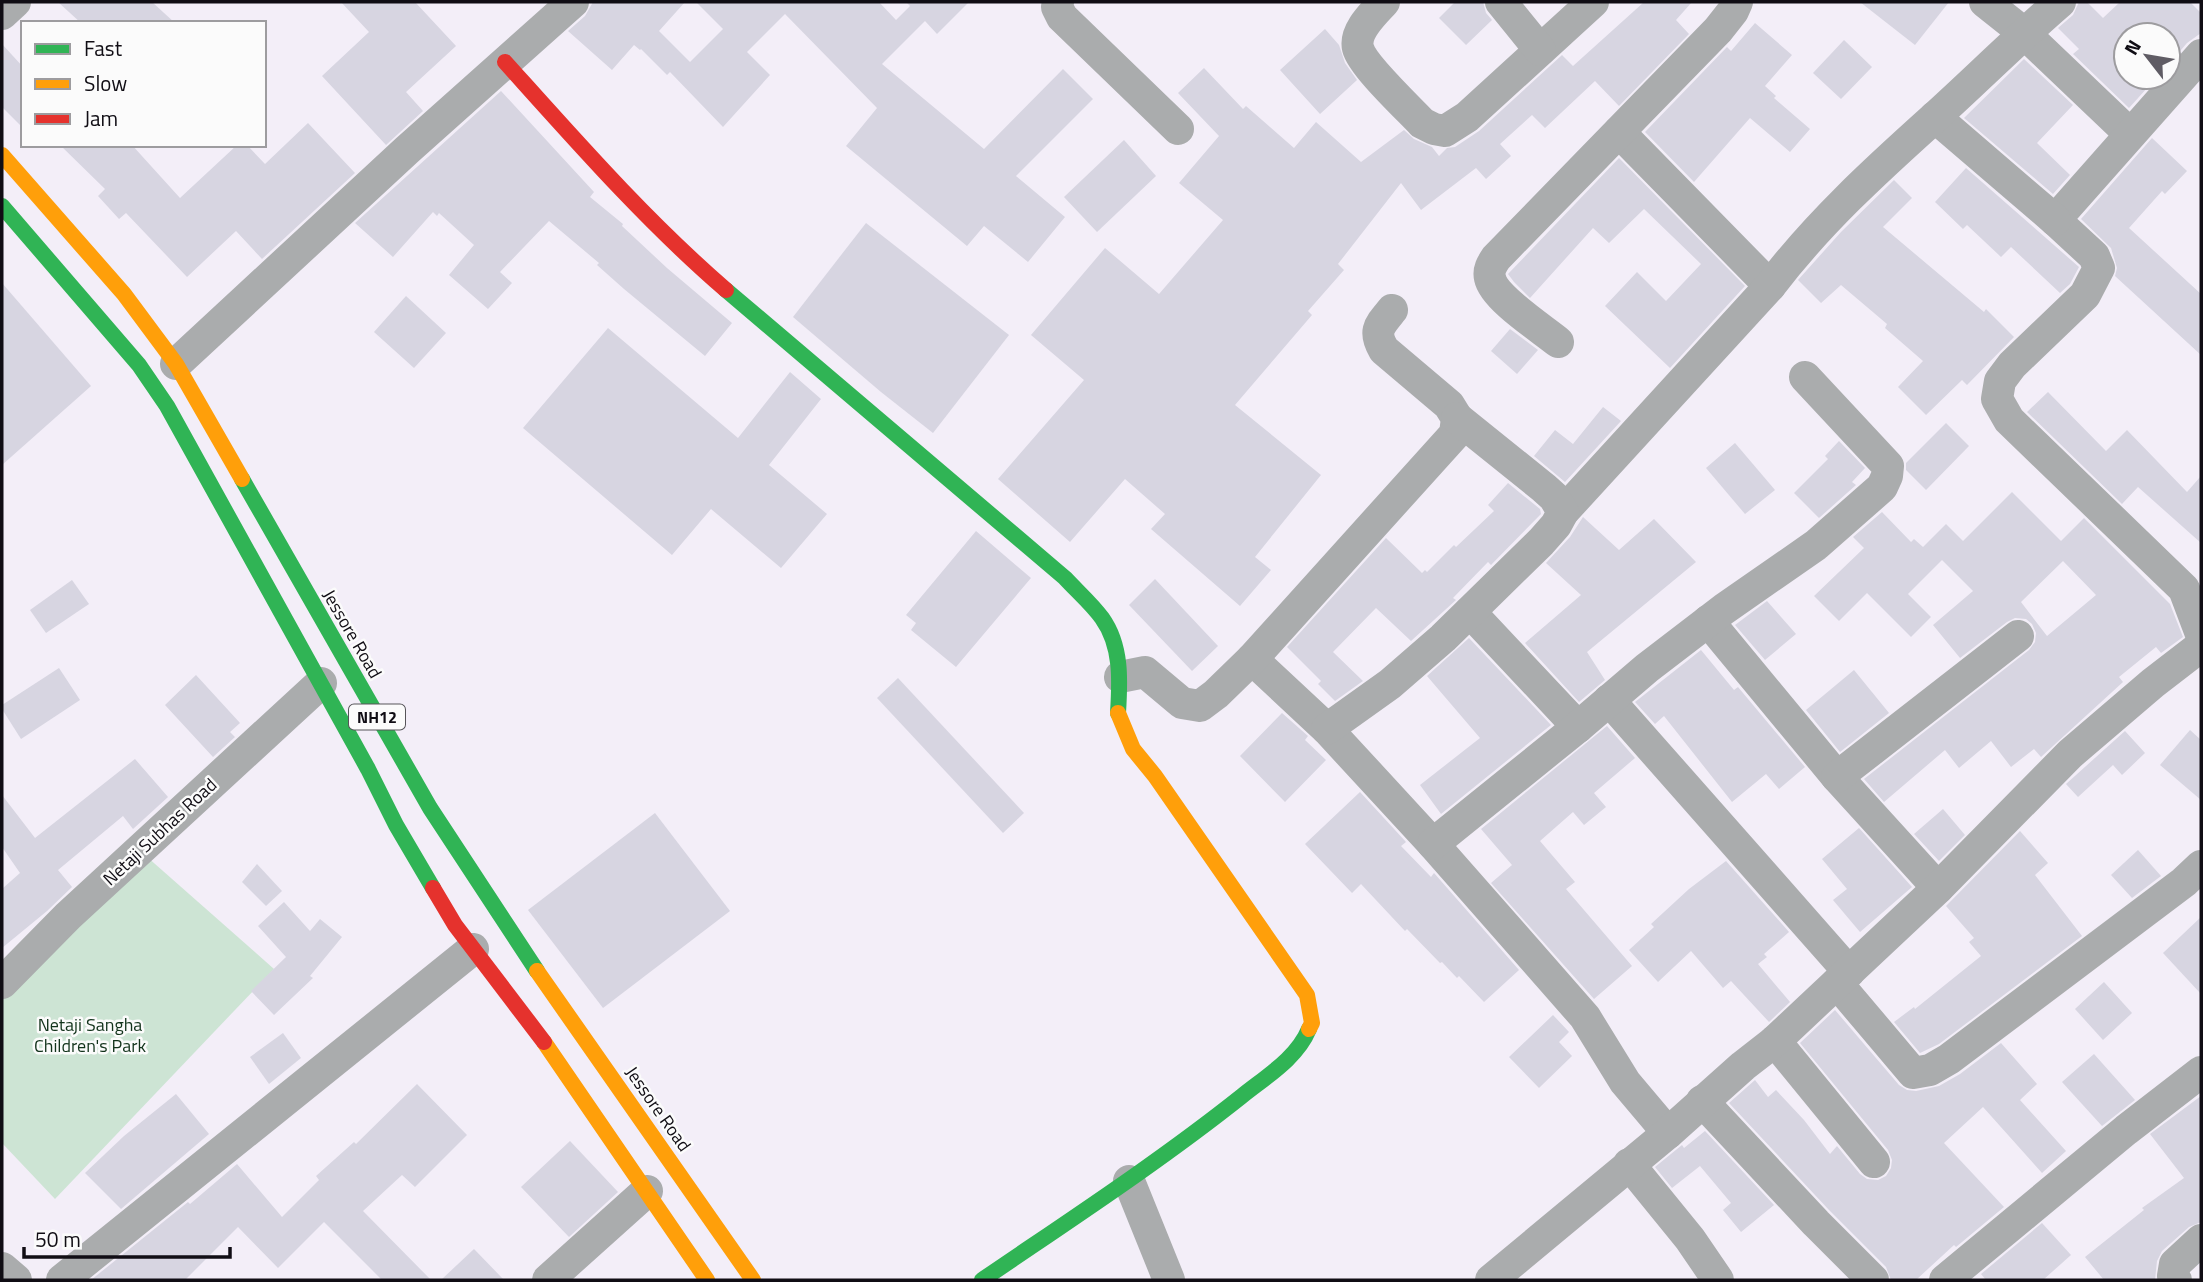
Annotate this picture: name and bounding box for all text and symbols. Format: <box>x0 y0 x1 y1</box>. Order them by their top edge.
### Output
legend <box>21 21 266 147</box>
north arrow <box>2112 21 2182 91</box>
text: Fast <box>84 32 123 64</box>
text: N <box>2116 34 2148 60</box>
text: Slow <box>84 67 127 99</box>
text: Jam <box>84 102 118 134</box>
street label: Jessore Road <box>316 584 389 683</box>
road number: NH12 <box>349 704 405 730</box>
street label: Netaji Subhas Road <box>97 772 223 892</box>
park label: Netaji Sangha Children's Park <box>34 1011 146 1059</box>
street label: Jessore Road <box>619 1061 698 1157</box>
scale bar <box>24 1216 231 1260</box>
text: 50 m <box>35 1223 81 1255</box>

